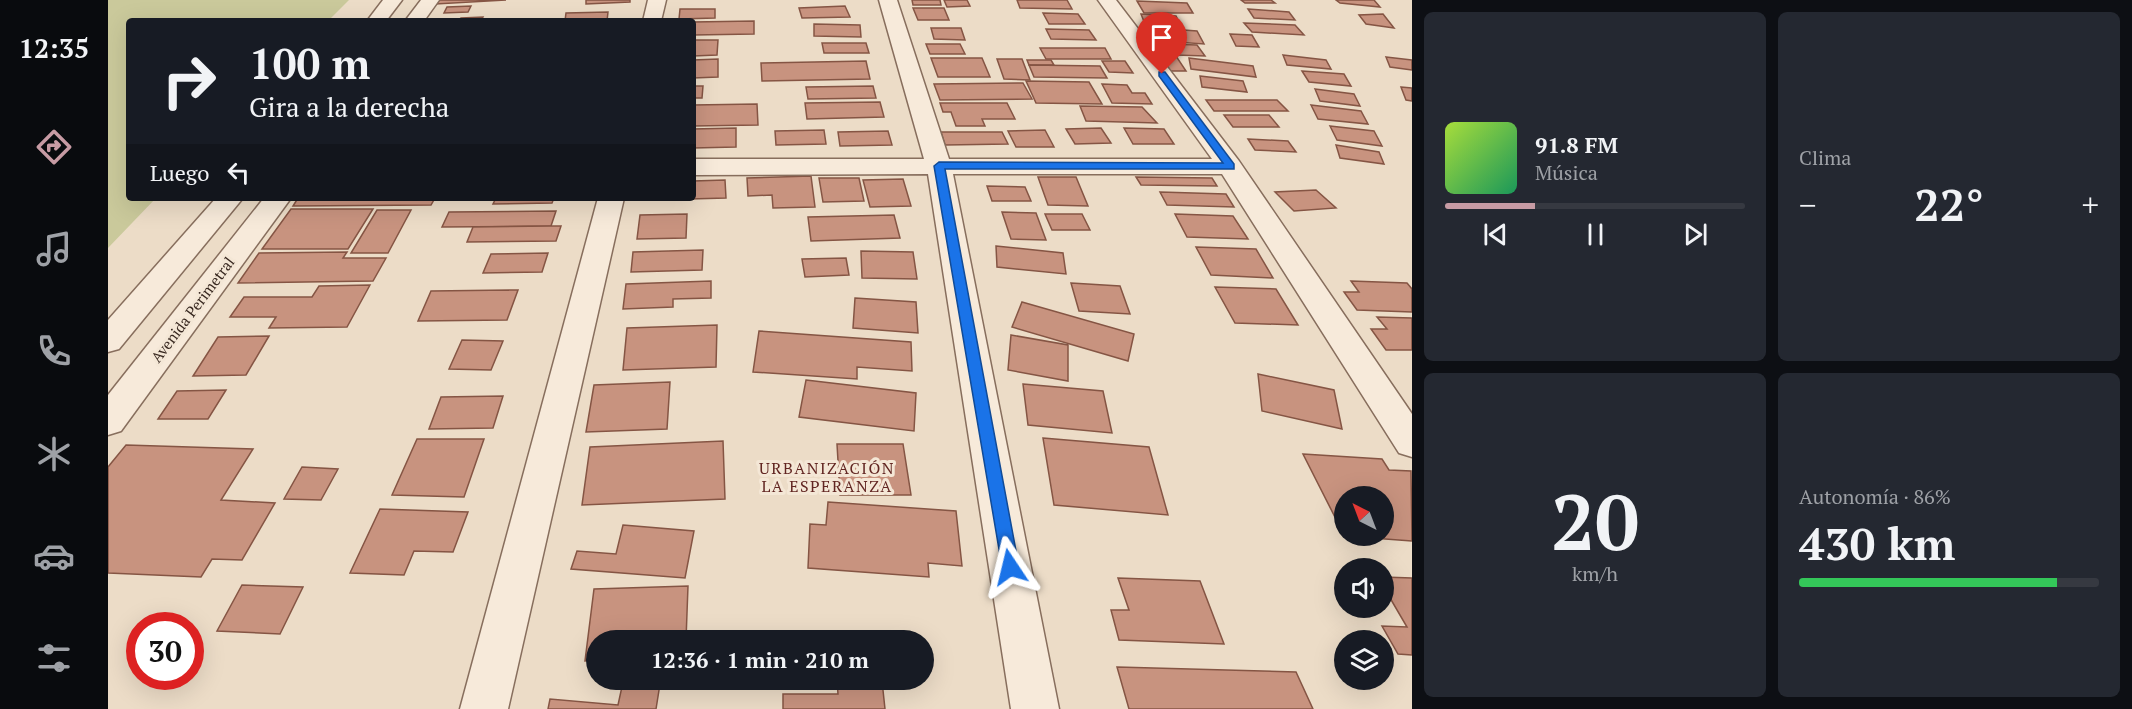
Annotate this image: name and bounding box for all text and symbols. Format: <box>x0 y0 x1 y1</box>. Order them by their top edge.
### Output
pin <box>1136 12 1187 74</box>
icon: arrive <box>1145 21 1178 54</box>
text: 12:35 <box>19 30 89 66</box>
text: 100 m <box>249 35 370 91</box>
icon: right <box>150 42 228 120</box>
text: Gira a la derecha <box>249 89 449 125</box>
icon: directions <box>33 126 75 168</box>
text: 91.8 FM <box>1535 130 1618 159</box>
text: Clima <box>1799 144 1851 171</box>
icon: left <box>222 156 255 189</box>
text: Luego <box>150 158 210 187</box>
text: Música <box>1535 159 1598 186</box>
text: 22° <box>1914 174 1984 234</box>
text: − <box>1799 183 1817 226</box>
text: + <box>2081 183 2099 226</box>
icon: previous <box>1479 218 1512 251</box>
icon: pause <box>1579 218 1612 251</box>
icon: next <box>1679 218 1712 251</box>
icon: music <box>33 228 75 270</box>
street label: Avenida Perimetral <box>146 253 238 366</box>
icon: phone <box>33 330 75 372</box>
icon: climate <box>33 433 75 475</box>
district label: URBANIZACIÓN LA ESPERANZA <box>759 457 895 497</box>
text: 20 <box>1551 469 1639 572</box>
text: Autonomía · 86% <box>1799 483 1951 510</box>
north arrow <box>1334 486 1394 546</box>
map controls <box>1334 486 1394 690</box>
text: 430 km <box>1799 513 1955 573</box>
icon: car <box>33 535 75 577</box>
position arrow <box>978 535 1042 599</box>
button: sound <box>1334 558 1394 618</box>
text: km/h <box>1572 560 1618 587</box>
speed limit sign: 30 <box>126 612 204 690</box>
button: layers <box>1334 630 1394 690</box>
icon: filters <box>33 637 75 679</box>
text: 12:36 · 1 min · 210 m <box>651 645 869 674</box>

